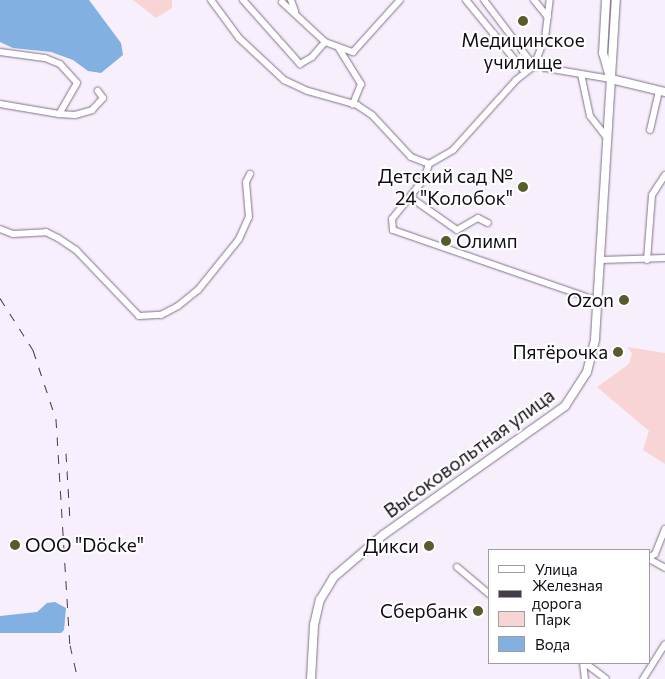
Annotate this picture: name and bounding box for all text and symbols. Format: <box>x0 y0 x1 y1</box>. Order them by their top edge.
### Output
marker: Медицинское училище <box>517 15 529 27</box>
place label: Медицинское училище <box>461 29 585 73</box>
place label: Детский сад № 24 "Колобок" <box>378 165 513 209</box>
marker: Детский сад № 24 "Колобок" <box>517 181 529 193</box>
place label: Олимп <box>456 230 517 252</box>
marker: Олимп <box>440 235 452 247</box>
place label: Ozon <box>567 289 614 311</box>
marker: Ozon <box>618 294 630 306</box>
place label: Пятёрочка <box>512 341 608 363</box>
marker: Пятёрочка <box>612 346 624 358</box>
street label: Высоковольтная улица <box>379 384 559 522</box>
place label: ООО "Döcke" <box>25 534 144 556</box>
place label: Дикси <box>363 535 419 557</box>
marker: ООО "Döcke" <box>9 539 21 551</box>
marker: Дикси <box>423 540 435 552</box>
legend <box>488 549 650 664</box>
text: Улица <box>535 560 577 578</box>
text: Железная дорога <box>532 576 603 612</box>
place label: Сбербанк <box>380 600 468 622</box>
marker: Сбербанк <box>472 605 484 617</box>
text: Парк <box>535 610 571 628</box>
text: Вода <box>535 635 570 653</box>

